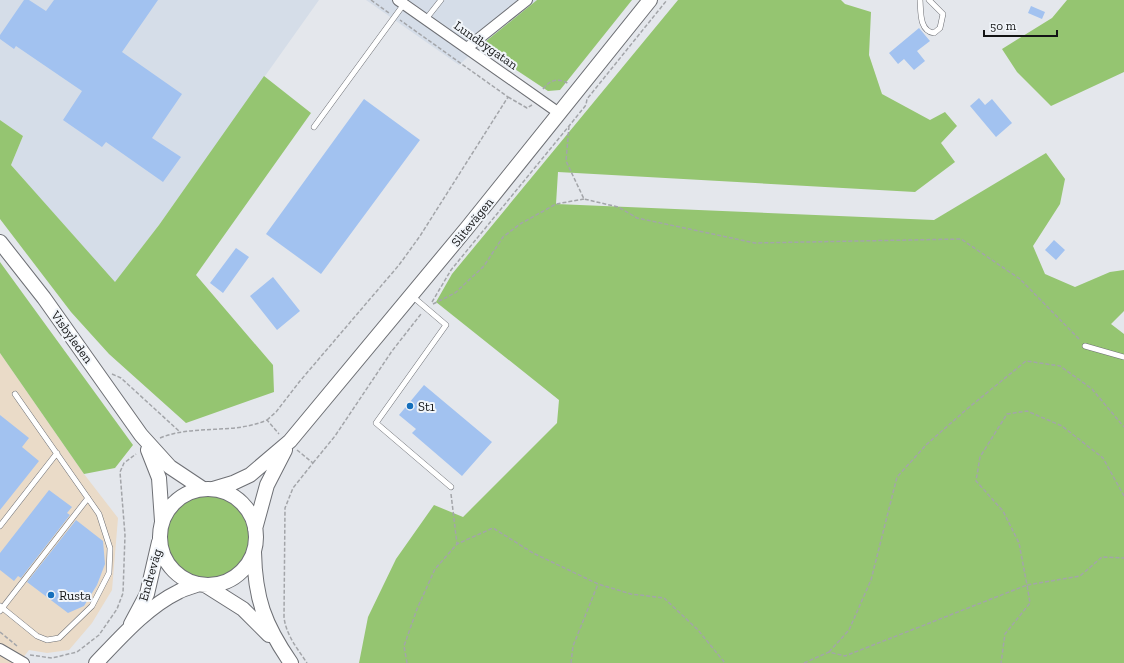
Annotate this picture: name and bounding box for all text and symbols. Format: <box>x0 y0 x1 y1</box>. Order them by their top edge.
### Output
scale bar <box>984 12 1057 38</box>
street label: Lundbygatan <box>451 18 521 73</box>
text: 50 m <box>990 19 1017 33</box>
street label: Slitevägen <box>448 194 497 249</box>
street label: Visbyleden <box>47 307 96 367</box>
place label: St1 <box>418 399 435 414</box>
marker: St1 <box>405 401 415 411</box>
street label: Endreväg <box>135 547 165 603</box>
place label: Rusta <box>59 588 92 603</box>
marker: Rusta <box>46 590 56 600</box>

